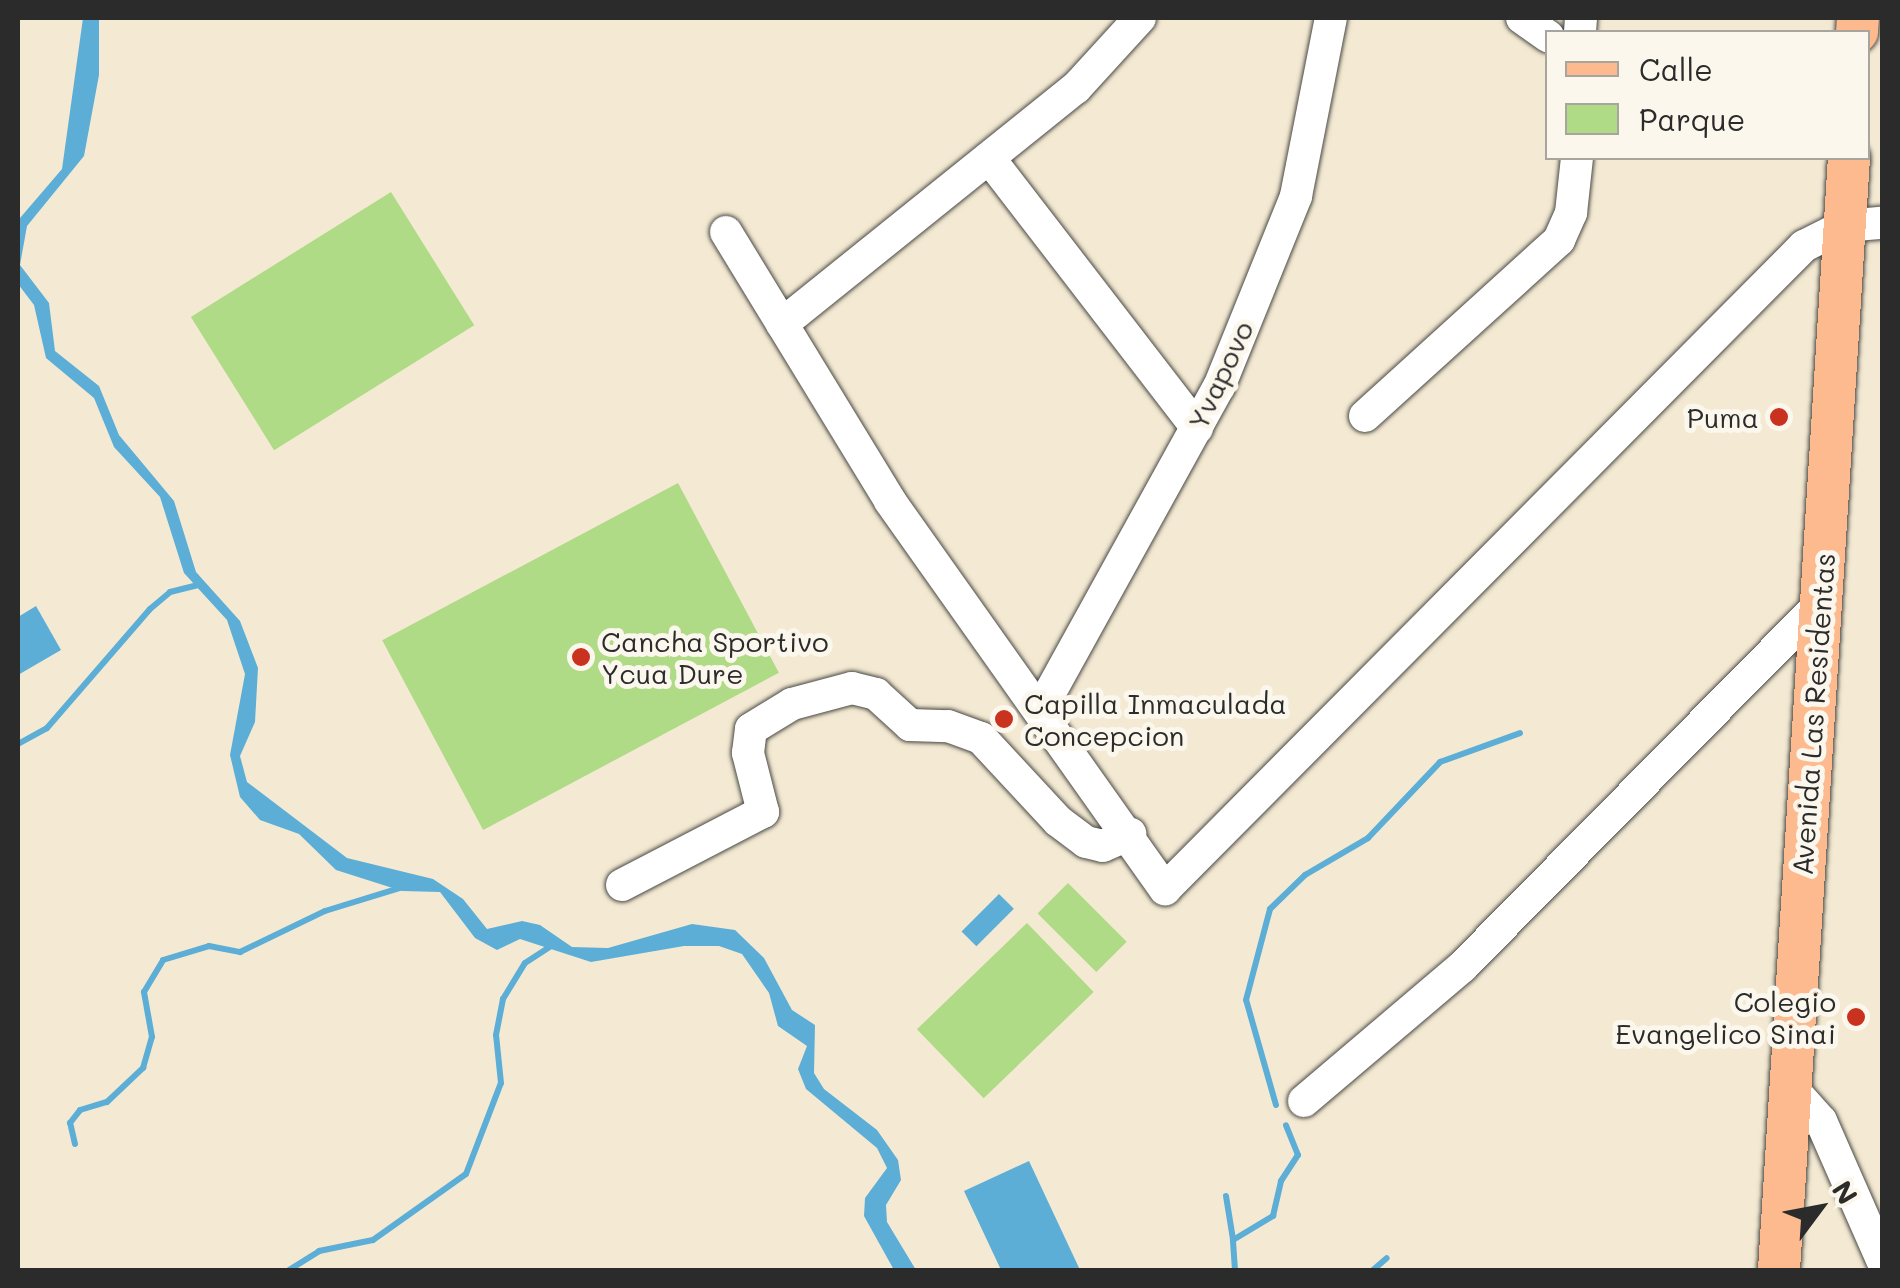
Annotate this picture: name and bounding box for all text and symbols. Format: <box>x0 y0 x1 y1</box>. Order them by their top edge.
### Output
legend <box>1545 30 1870 160</box>
text: Calle <box>1639 49 1713 89</box>
text: Parque <box>1639 99 1745 139</box>
street label: Yvapovo <box>1180 315 1260 435</box>
place label: Puma <box>1687 400 1759 434</box>
marker: Puma <box>1768 406 1790 428</box>
street label: Avenida Las Residentas <box>1785 552 1841 876</box>
place label: Cancha Sportivo Ycua Dure <box>601 624 829 690</box>
marker: Cancha Sportivo Ycua Dure <box>570 646 592 668</box>
place label: Capilla Inmaculada Concepcion <box>1024 686 1287 752</box>
marker: Capilla Inmaculada Concepcion <box>993 708 1015 730</box>
place label: Colegio Evangelico Sinai <box>1615 984 1836 1050</box>
marker: Colegio Evangelico Sinai <box>1845 1006 1867 1028</box>
north arrow <box>1770 1158 1870 1258</box>
text: N <box>1825 1174 1866 1211</box>

